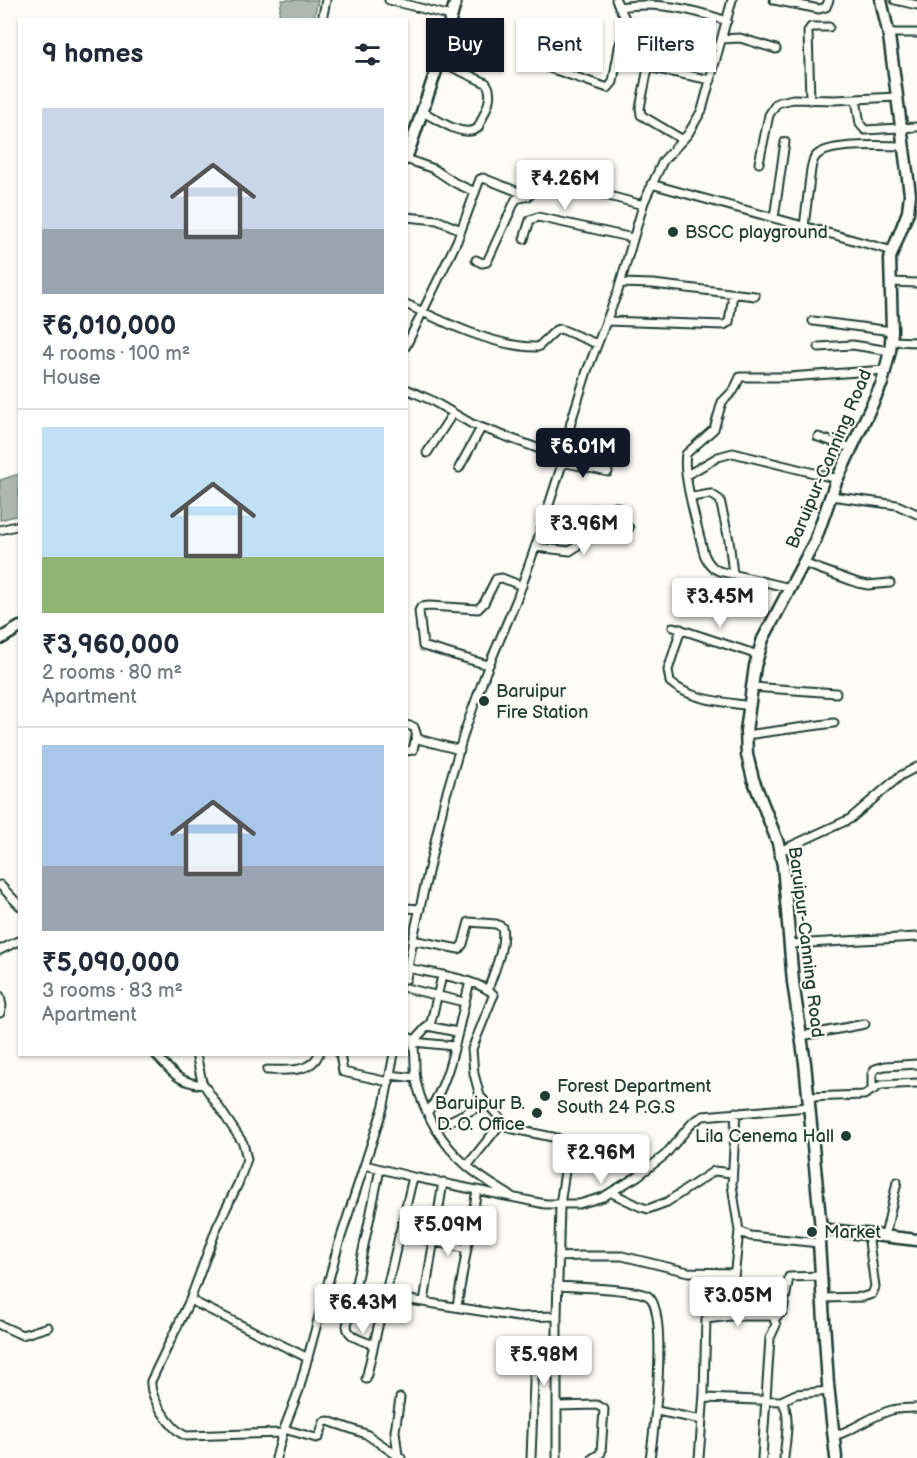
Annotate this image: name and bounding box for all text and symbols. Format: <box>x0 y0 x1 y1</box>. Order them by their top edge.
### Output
chip: Buy <box>426 18 504 72</box>
chip: Rent <box>516 18 603 72</box>
chip: Filters <box>615 18 716 72</box>
icon: filters <box>351 38 384 71</box>
text: 9 homes <box>42 39 143 70</box>
icon: home <box>159 147 267 255</box>
pin: ₹4.26M <box>516 160 614 211</box>
text: ₹4.26M <box>531 167 599 191</box>
place label: BSCC playground <box>685 222 828 243</box>
marker: BSCC playground <box>666 225 680 239</box>
text: ₹6,010,000 <box>42 311 176 342</box>
text: 4 rooms · 100 m² <box>42 342 190 366</box>
text: House <box>42 366 101 390</box>
street label: Baruipur-Canning Road <box>782 366 876 552</box>
pin: ₹6.01M <box>534 428 632 479</box>
text: ₹6.01M <box>550 435 616 459</box>
icon: home <box>159 466 267 574</box>
pin: ₹3.96M <box>535 505 633 556</box>
text: ₹3.96M <box>550 512 618 536</box>
pin: ₹3.45M <box>671 578 769 629</box>
text: ₹3.45M <box>686 585 754 609</box>
text: ₹3,960,000 <box>42 630 179 661</box>
text: 2 rooms · 80 m² <box>42 661 182 685</box>
place label: Baruipur Fire Station <box>496 681 588 723</box>
text: Apartment <box>42 685 137 709</box>
marker: Baruipur Fire Station <box>477 694 491 708</box>
icon: home <box>159 784 267 892</box>
street label: Baruipur-Canning Road <box>784 845 828 1039</box>
text: ₹5,090,000 <box>42 948 180 979</box>
text: 3 rooms · 83 m² <box>42 979 183 1003</box>
text: Apartment <box>42 1003 137 1027</box>
place label: Forest Department South 24 P.G.S <box>557 1076 712 1118</box>
marker: Forest Department South 24 P.G.S <box>538 1089 552 1103</box>
place label: Baruipur B. D. O. Office <box>435 1093 525 1135</box>
marker: Baruipur B. D. O. Office <box>530 1106 544 1120</box>
place label: Lila Cenema Hall <box>695 1126 834 1147</box>
marker: Lila Cenema Hall <box>839 1129 853 1143</box>
pin: ₹2.96M <box>552 1134 650 1185</box>
text: ₹2.96M <box>567 1141 635 1165</box>
pin: ₹5.09M <box>399 1206 497 1257</box>
text: ₹5.09M <box>414 1213 482 1237</box>
place label: Market <box>824 1222 881 1243</box>
marker: Market <box>805 1225 819 1239</box>
pin: ₹3.05M <box>689 1277 787 1328</box>
pin: ₹6.43M <box>314 1284 412 1335</box>
text: ₹3.05M <box>704 1284 772 1308</box>
text: ₹6.43M <box>329 1291 397 1315</box>
pin: ₹5.98M <box>495 1336 593 1387</box>
text: ₹5.98M <box>510 1343 578 1367</box>

